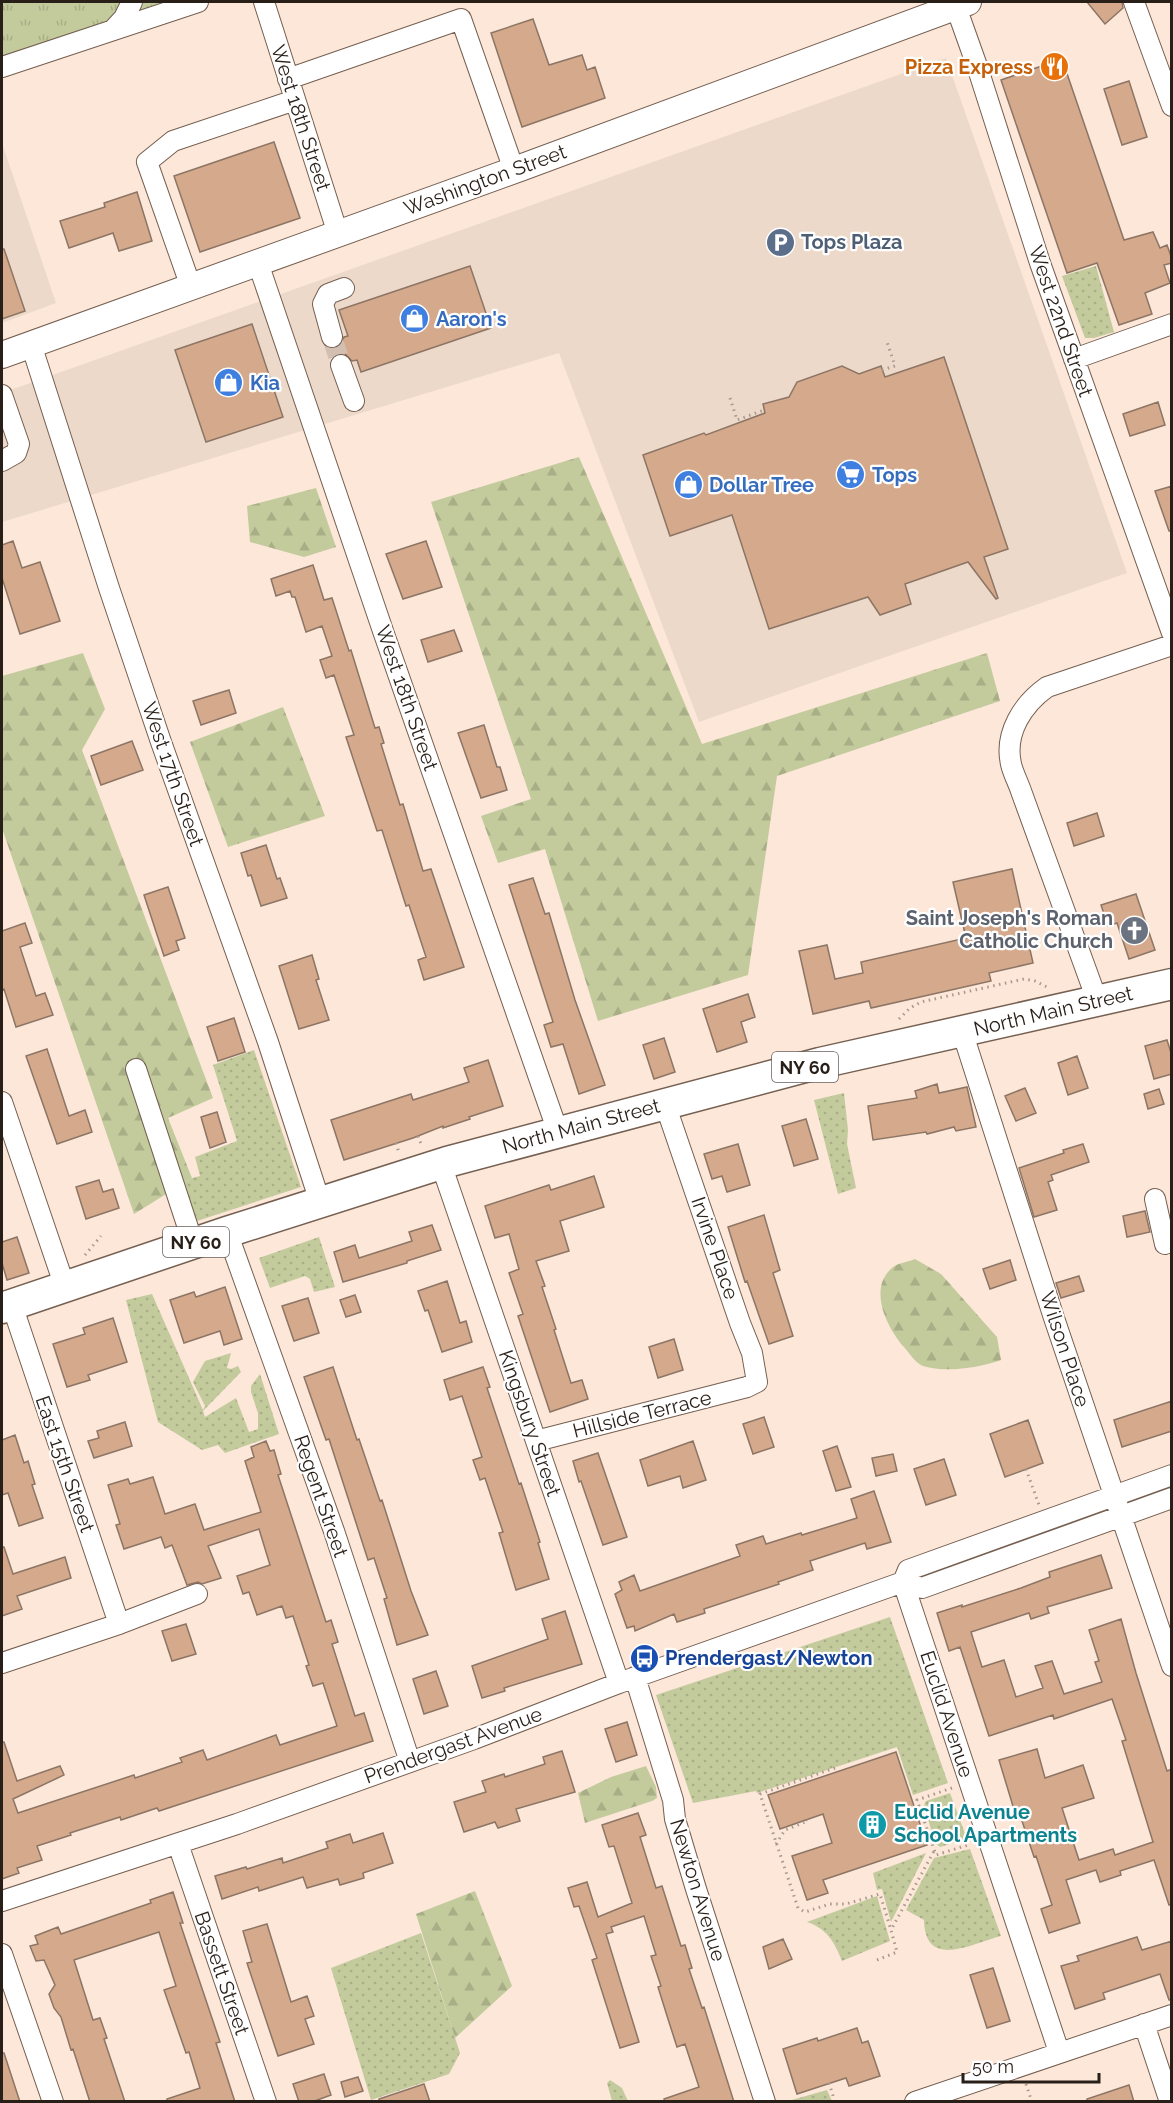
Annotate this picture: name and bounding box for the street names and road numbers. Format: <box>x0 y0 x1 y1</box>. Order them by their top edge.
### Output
street label: West 18th Street <box>266 42 336 194</box>
street label: Washington Street <box>401 139 570 221</box>
street label: West 22nd Street <box>1024 242 1098 400</box>
street label: West 18th Street <box>371 622 443 774</box>
street label: West 17th Street <box>137 699 209 849</box>
street label: North Main Street <box>971 981 1135 1041</box>
road number: NY 60 <box>772 1052 838 1082</box>
street label: North Main Street <box>499 1093 663 1159</box>
street label: Irvine Place <box>686 1194 744 1303</box>
road number: NY 60 <box>163 1227 229 1257</box>
street label: Wilson Place <box>1035 1288 1095 1410</box>
street label: Kingsbury Street <box>494 1347 566 1500</box>
street label: Hillside Terrace <box>570 1385 714 1443</box>
street label: East 15th Street <box>30 1393 100 1536</box>
street label: Regent Street <box>289 1432 353 1560</box>
street label: Euclid Avenue <box>915 1648 979 1781</box>
street label: Prendergast Avenue <box>361 1702 546 1788</box>
street label: Newton Avenue <box>665 1816 731 1964</box>
street label: Bassett Street <box>190 1908 254 2038</box>

